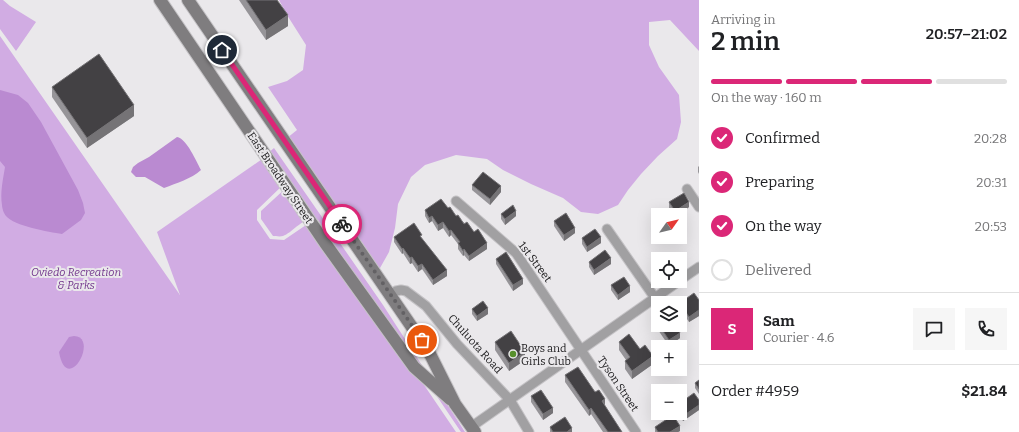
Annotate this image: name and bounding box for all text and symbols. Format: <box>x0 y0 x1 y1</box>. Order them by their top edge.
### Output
text: Arriving in <box>711 12 776 27</box>
text: 20:57–21:02 <box>926 25 1007 43</box>
text: 2 min <box>711 26 780 57</box>
pin <box>205 33 239 67</box>
icon: home <box>211 39 233 61</box>
text: On the way · 160 m <box>711 90 822 105</box>
icon: check <box>711 127 733 149</box>
text: Confirmed <box>745 129 820 147</box>
street label: East Broadway Street <box>245 130 315 226</box>
text: 20:28 <box>974 131 1007 146</box>
icon: check <box>711 171 733 193</box>
text: Preparing <box>745 173 814 191</box>
text: 20:31 <box>976 175 1007 190</box>
courier <box>322 204 362 244</box>
north arrow <box>651 208 687 244</box>
map controls <box>651 208 687 420</box>
icon: bike <box>331 213 353 235</box>
icon: check <box>711 215 733 237</box>
text: On the way <box>745 217 822 235</box>
text: 20:53 <box>975 219 1007 234</box>
street label: 1st Street <box>516 239 554 285</box>
button: locate <box>651 252 687 288</box>
text: Delivered <box>745 261 812 279</box>
park label: Oviedo Recreation & Parks <box>31 266 121 292</box>
button: layers <box>651 296 687 332</box>
button: chat <box>913 308 955 350</box>
button: phone <box>965 308 1007 350</box>
street label: Chuluota Road <box>445 312 505 376</box>
text: Sam <box>763 312 795 330</box>
text: S <box>727 320 737 338</box>
pin <box>405 323 439 357</box>
icon: bag <box>411 329 433 351</box>
text: Courier · 4.6 <box>763 330 835 345</box>
button: + <box>651 340 687 376</box>
place label: Boys and Girls Club <box>521 342 571 368</box>
marker: Boys and Girls Club <box>508 349 518 359</box>
street label: Tyson Street <box>595 354 641 414</box>
text: Order #4959 <box>711 382 799 400</box>
text: $21.84 <box>961 382 1007 400</box>
button: − <box>651 384 687 420</box>

